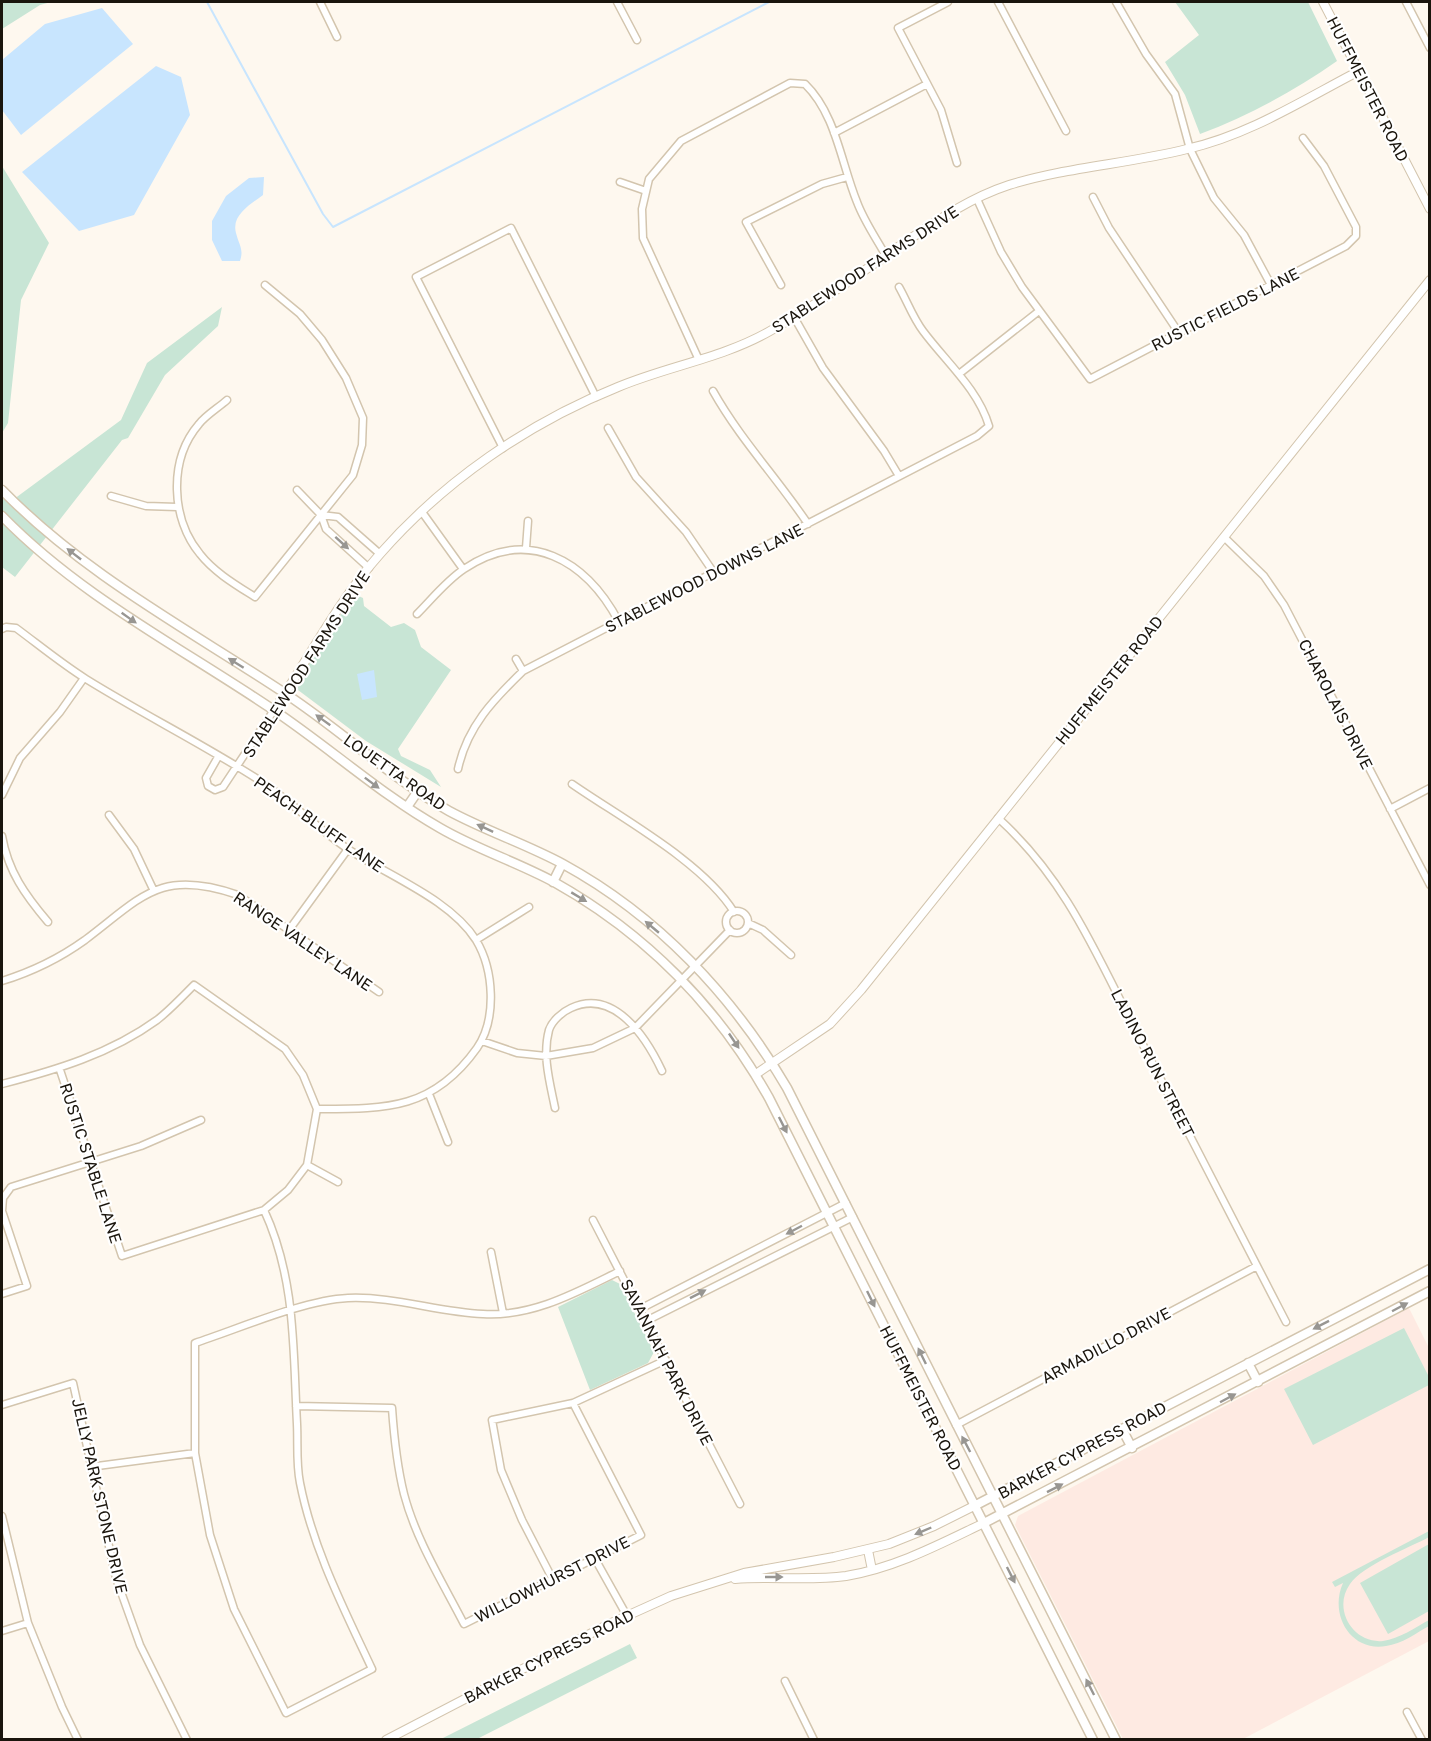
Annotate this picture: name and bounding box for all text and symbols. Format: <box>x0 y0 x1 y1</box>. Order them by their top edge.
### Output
street label: HUFFMEISTER ROAD <box>1323 13 1413 165</box>
street label: STABLEWOOD FARMS DRIVE <box>768 201 962 337</box>
street label: RUSTIC FIELDS LANE <box>1148 263 1302 355</box>
street label: STABLEWOOD DOWNS LANE <box>601 519 807 637</box>
one-way arrow <box>334 536 349 549</box>
one-way arrow <box>66 548 82 561</box>
street label: STABLEWOOD FARMS DRIVE <box>238 567 374 761</box>
street label: HUFFMEISTER ROAD <box>1051 611 1167 749</box>
one-way arrow <box>121 612 137 623</box>
street label: CHAROLAIS DRIVE <box>1294 635 1378 773</box>
one-way arrow <box>228 657 244 668</box>
one-way arrow <box>316 714 332 726</box>
street label: LOUETTA ROAD <box>340 729 450 815</box>
street label: PEACH BLUFF LANE <box>250 772 388 876</box>
one-way arrow <box>364 776 379 788</box>
one-way arrow <box>476 823 494 833</box>
street label: RANGE VALLEY LANE <box>230 887 376 995</box>
one-way arrow <box>571 891 587 902</box>
one-way arrow <box>644 920 660 933</box>
street label: LADINO RUN STREET <box>1107 986 1199 1140</box>
one-way arrow <box>728 1033 740 1049</box>
street label: RUSTIC STABLE LANE <box>56 1080 126 1246</box>
one-way arrow <box>778 1117 788 1134</box>
one-way arrow <box>786 1225 803 1235</box>
street label: SAVANNAH PARK DRIVE <box>616 1275 718 1449</box>
one-way arrow <box>689 1290 706 1299</box>
one-way arrow <box>866 1291 876 1308</box>
one-way arrow <box>1392 1302 1409 1312</box>
street label: ARMADILLO DRIVE <box>1038 1303 1174 1387</box>
one-way arrow <box>1313 1320 1330 1330</box>
street label: HUFFMEISTER ROAD <box>876 1322 966 1474</box>
one-way arrow <box>917 1347 927 1364</box>
one-way arrow <box>1219 1393 1236 1403</box>
street label: JELLY PARK STONE DRIVE <box>68 1396 132 1596</box>
street label: BARKER CYPRESS ROAD <box>994 1397 1170 1503</box>
one-way arrow <box>961 1436 971 1453</box>
one-way arrow <box>1046 1483 1063 1492</box>
one-way arrow <box>914 1527 932 1536</box>
street label: WILLOWHURST DRIVE <box>471 1531 633 1627</box>
one-way arrow <box>1006 1567 1015 1584</box>
one-way arrow <box>764 1572 783 1582</box>
street label: BARKER CYPRESS ROAD <box>461 1604 637 1708</box>
one-way arrow <box>1085 1679 1094 1696</box>

